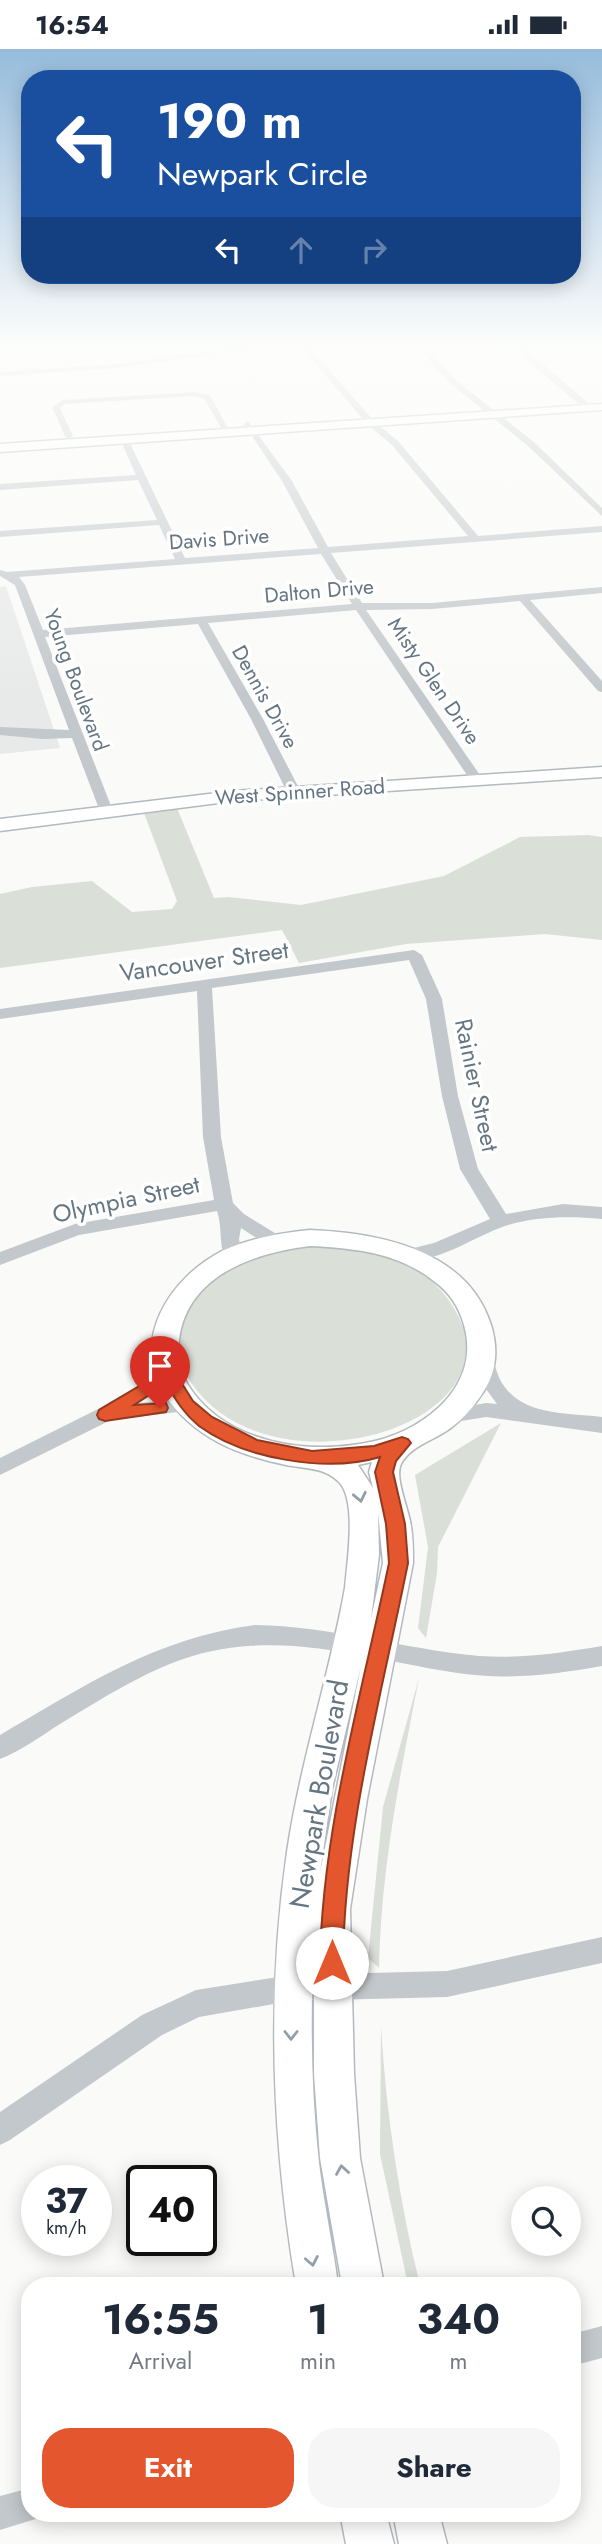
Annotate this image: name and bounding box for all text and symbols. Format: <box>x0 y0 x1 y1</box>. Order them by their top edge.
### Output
text: 16:54 <box>35 6 109 44</box>
text: 190 m <box>157 86 302 156</box>
icon: left <box>42 98 133 189</box>
text: Newpark Circle <box>157 151 368 197</box>
icon: left <box>209 231 247 269</box>
icon: ahead <box>282 231 320 269</box>
icon: right <box>355 231 393 269</box>
street label: Davis Drive <box>168 521 270 557</box>
street label: Dalton Drive <box>263 571 375 611</box>
street label: Young Boulevard <box>36 605 116 755</box>
street label: Misty Glen Drive <box>380 611 488 751</box>
street label: Dennis Drive <box>224 640 306 754</box>
street label: West Spinner Road <box>214 771 386 813</box>
street label: Vancouver Street <box>117 932 291 990</box>
street label: Rainier Street <box>446 1015 508 1155</box>
street label: Olympia Street <box>49 1166 203 1232</box>
pin <box>130 1336 190 1408</box>
icon: arrive <box>141 1347 179 1385</box>
one-way arrow <box>352 1490 367 1502</box>
street label: Newpark Boulevard <box>279 1676 359 1912</box>
position arrow <box>295 1926 369 2000</box>
one-way arrow <box>283 2030 299 2041</box>
one-way arrow <box>335 2164 350 2176</box>
speed limit sign: 40 <box>126 2165 217 2256</box>
text: 37 <box>45 2176 88 2226</box>
map controls <box>511 2186 581 2256</box>
button: search <box>511 2186 581 2256</box>
text: km/h <box>46 2215 87 2241</box>
one-way arrow <box>304 2255 319 2267</box>
text: 16:55 <box>102 2289 219 2350</box>
text: 1 <box>307 2289 329 2350</box>
text: 340 <box>417 2289 500 2350</box>
text: Arrival <box>129 2344 192 2378</box>
text: min <box>300 2344 336 2378</box>
text: m <box>449 2344 467 2378</box>
button: Exit <box>42 2428 294 2508</box>
button: Share <box>308 2428 560 2508</box>

